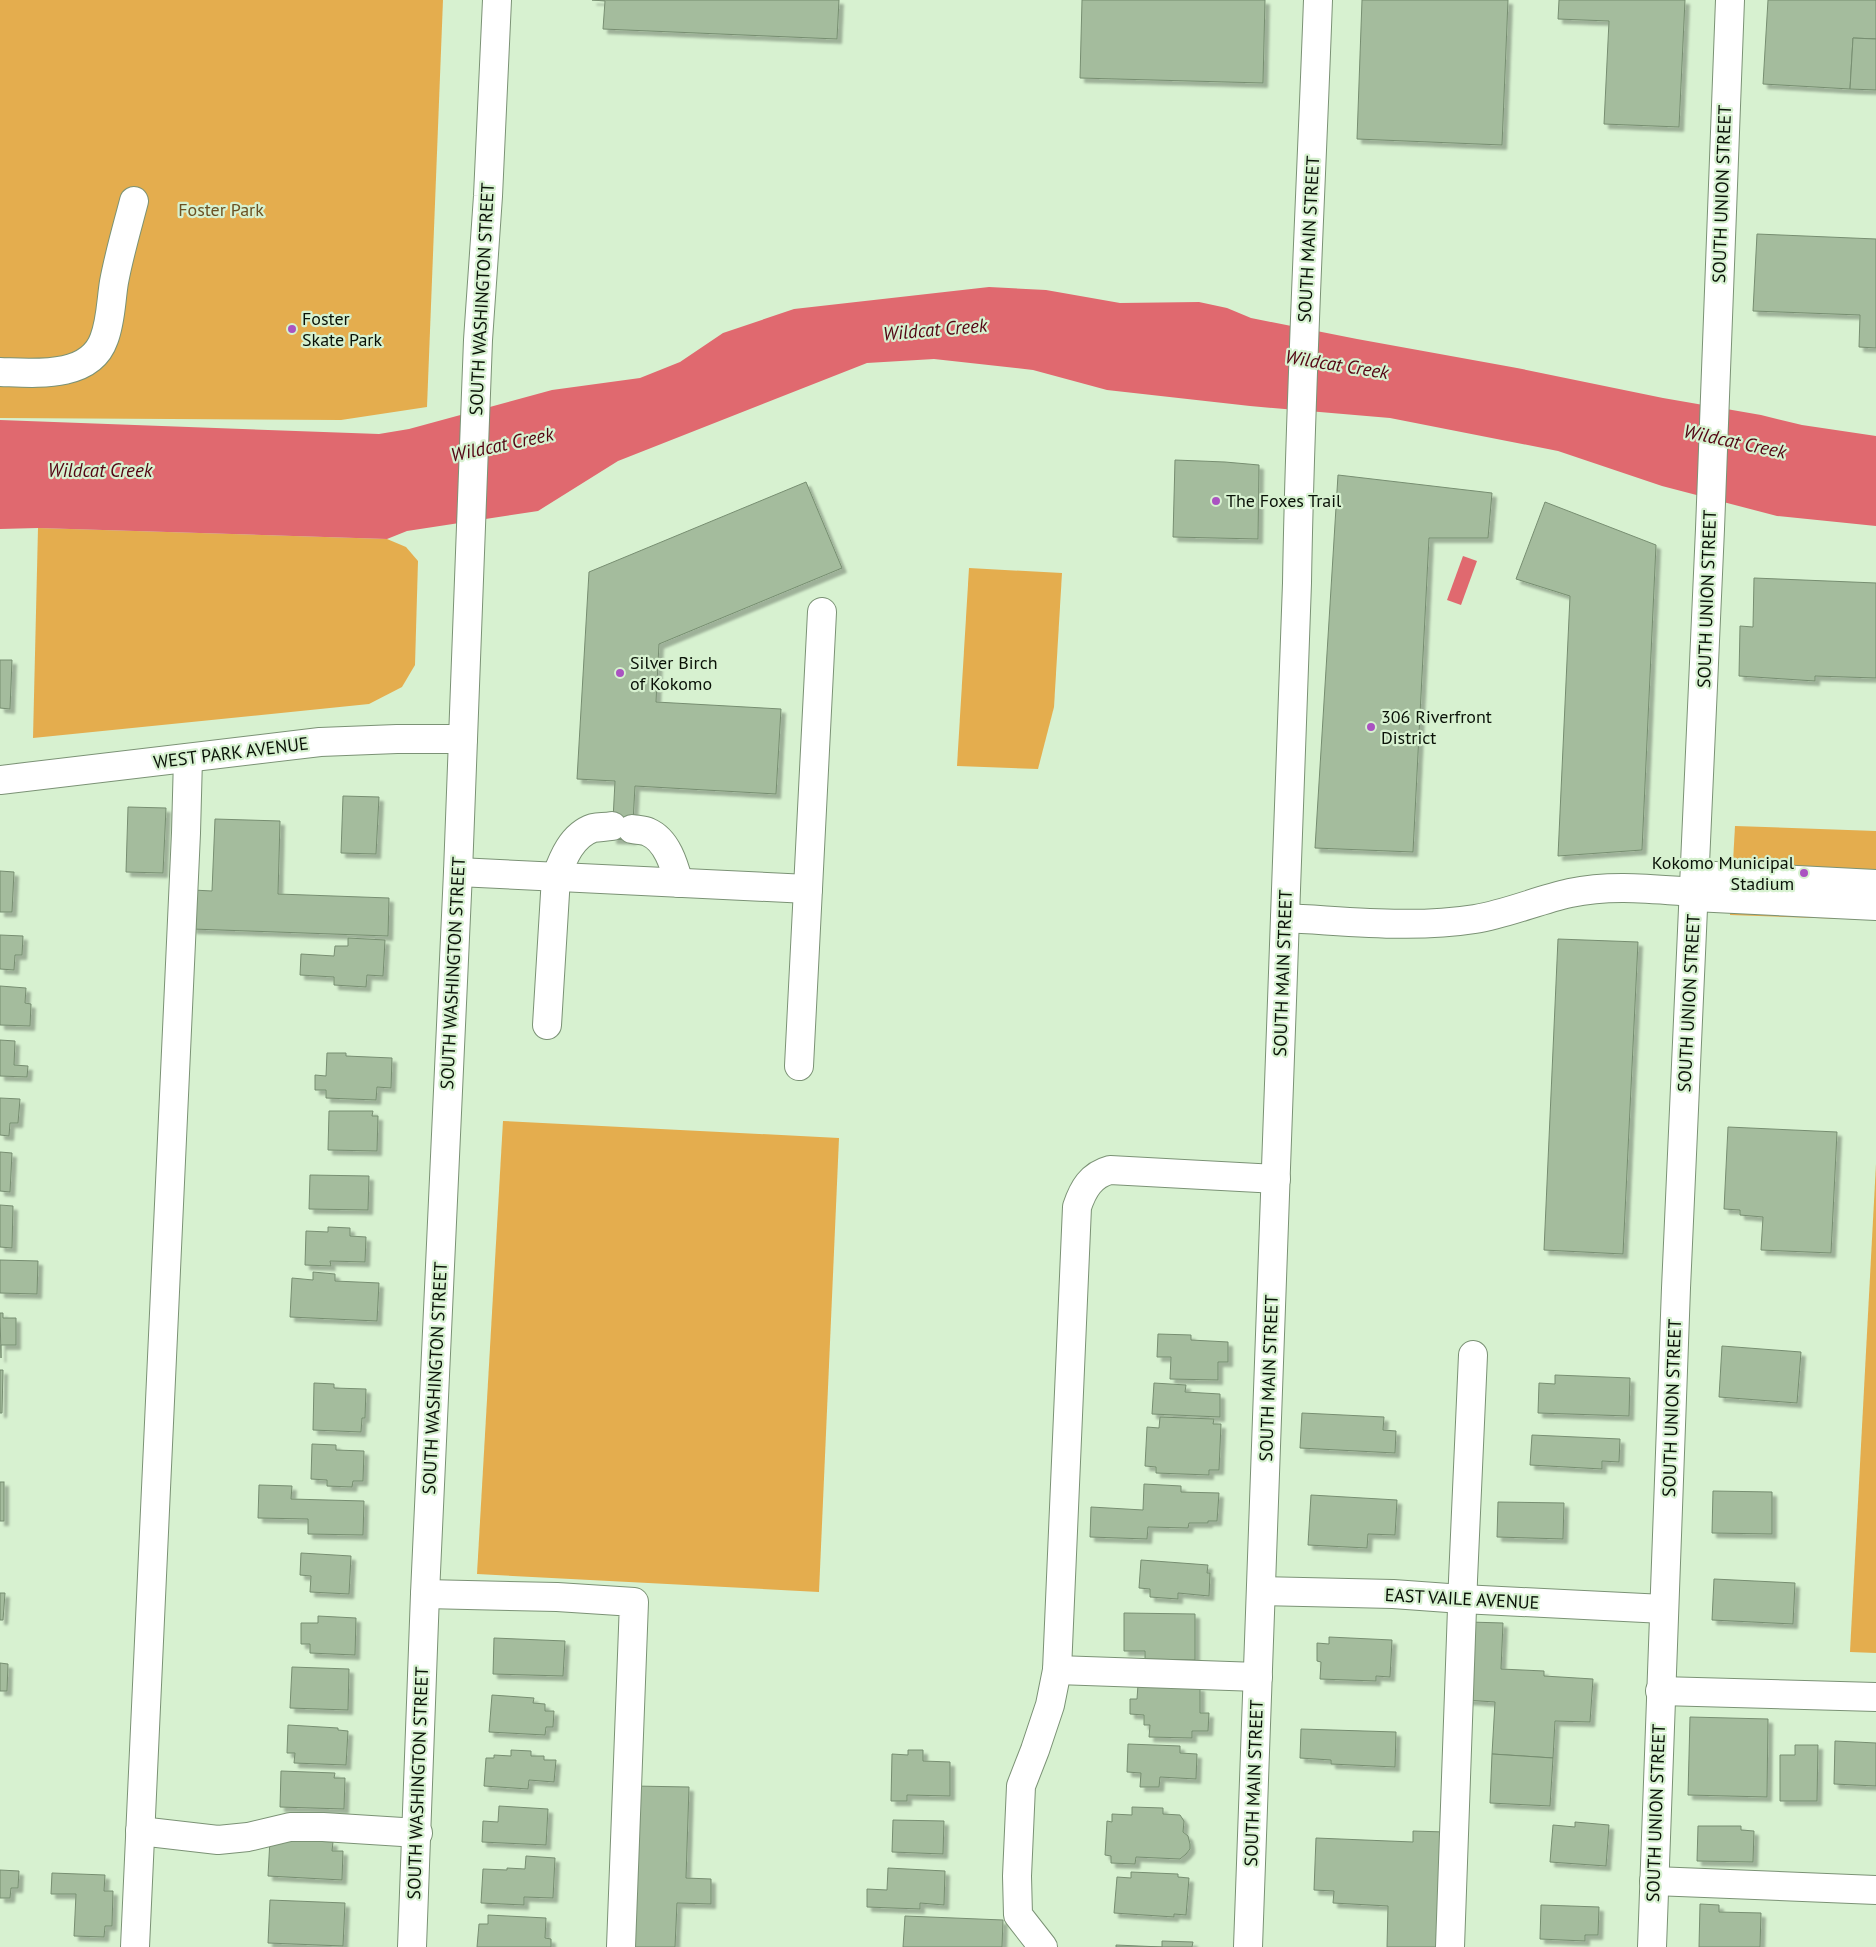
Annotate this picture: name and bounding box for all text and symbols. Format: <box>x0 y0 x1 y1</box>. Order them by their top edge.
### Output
street label: SOUTH UNION STREET <box>1707 104 1736 284</box>
street label: SOUTH MAIN STREET <box>1293 155 1324 323</box>
street label: SOUTH WASHINGTON STREET <box>464 182 499 416</box>
park label: Foster Park <box>178 198 264 221</box>
place label: Foster Skate Park <box>302 307 382 351</box>
water label: Wildcat Creek <box>882 312 990 346</box>
marker: Foster Skate Park <box>286 323 298 335</box>
water label: Wildcat Creek <box>1284 344 1392 384</box>
water label: Wildcat Creek <box>1681 418 1790 464</box>
water label: Wildcat Creek <box>448 421 557 467</box>
water label: Wildcat Creek <box>48 458 154 482</box>
place label: The Foxes Trail <box>1226 489 1342 512</box>
marker: The Foxes Trail <box>1210 495 1222 507</box>
street label: SOUTH UNION STREET <box>1692 509 1721 689</box>
place label: Silver Birch of Kokomo <box>630 651 718 695</box>
marker: Silver Birch of Kokomo <box>614 667 626 679</box>
place label: 306 Riverfront District <box>1381 705 1492 749</box>
marker: 306 Riverfront District <box>1365 721 1377 733</box>
street label: WEST PARK AVENUE <box>152 732 310 773</box>
place label: Kokomo Municipal Stadium <box>1652 851 1795 895</box>
street label: SOUTH WASHINGTON STREET <box>435 856 470 1090</box>
marker: Kokomo Municipal Stadium <box>1798 867 1810 879</box>
street label: SOUTH MAIN STREET <box>1268 889 1297 1057</box>
street label: SOUTH UNION STREET <box>1672 913 1705 1093</box>
street label: SOUTH WASHINGTON STREET <box>417 1261 452 1495</box>
street label: SOUTH MAIN STREET <box>1254 1294 1283 1462</box>
street label: SOUTH UNION STREET <box>1657 1318 1686 1498</box>
street label: EAST VAILE AVENUE <box>1384 1583 1540 1614</box>
street label: SOUTH WASHINGTON STREET <box>402 1666 433 1900</box>
street label: SOUTH MAIN STREET <box>1239 1699 1268 1867</box>
street label: SOUTH UNION STREET <box>1641 1723 1670 1903</box>

